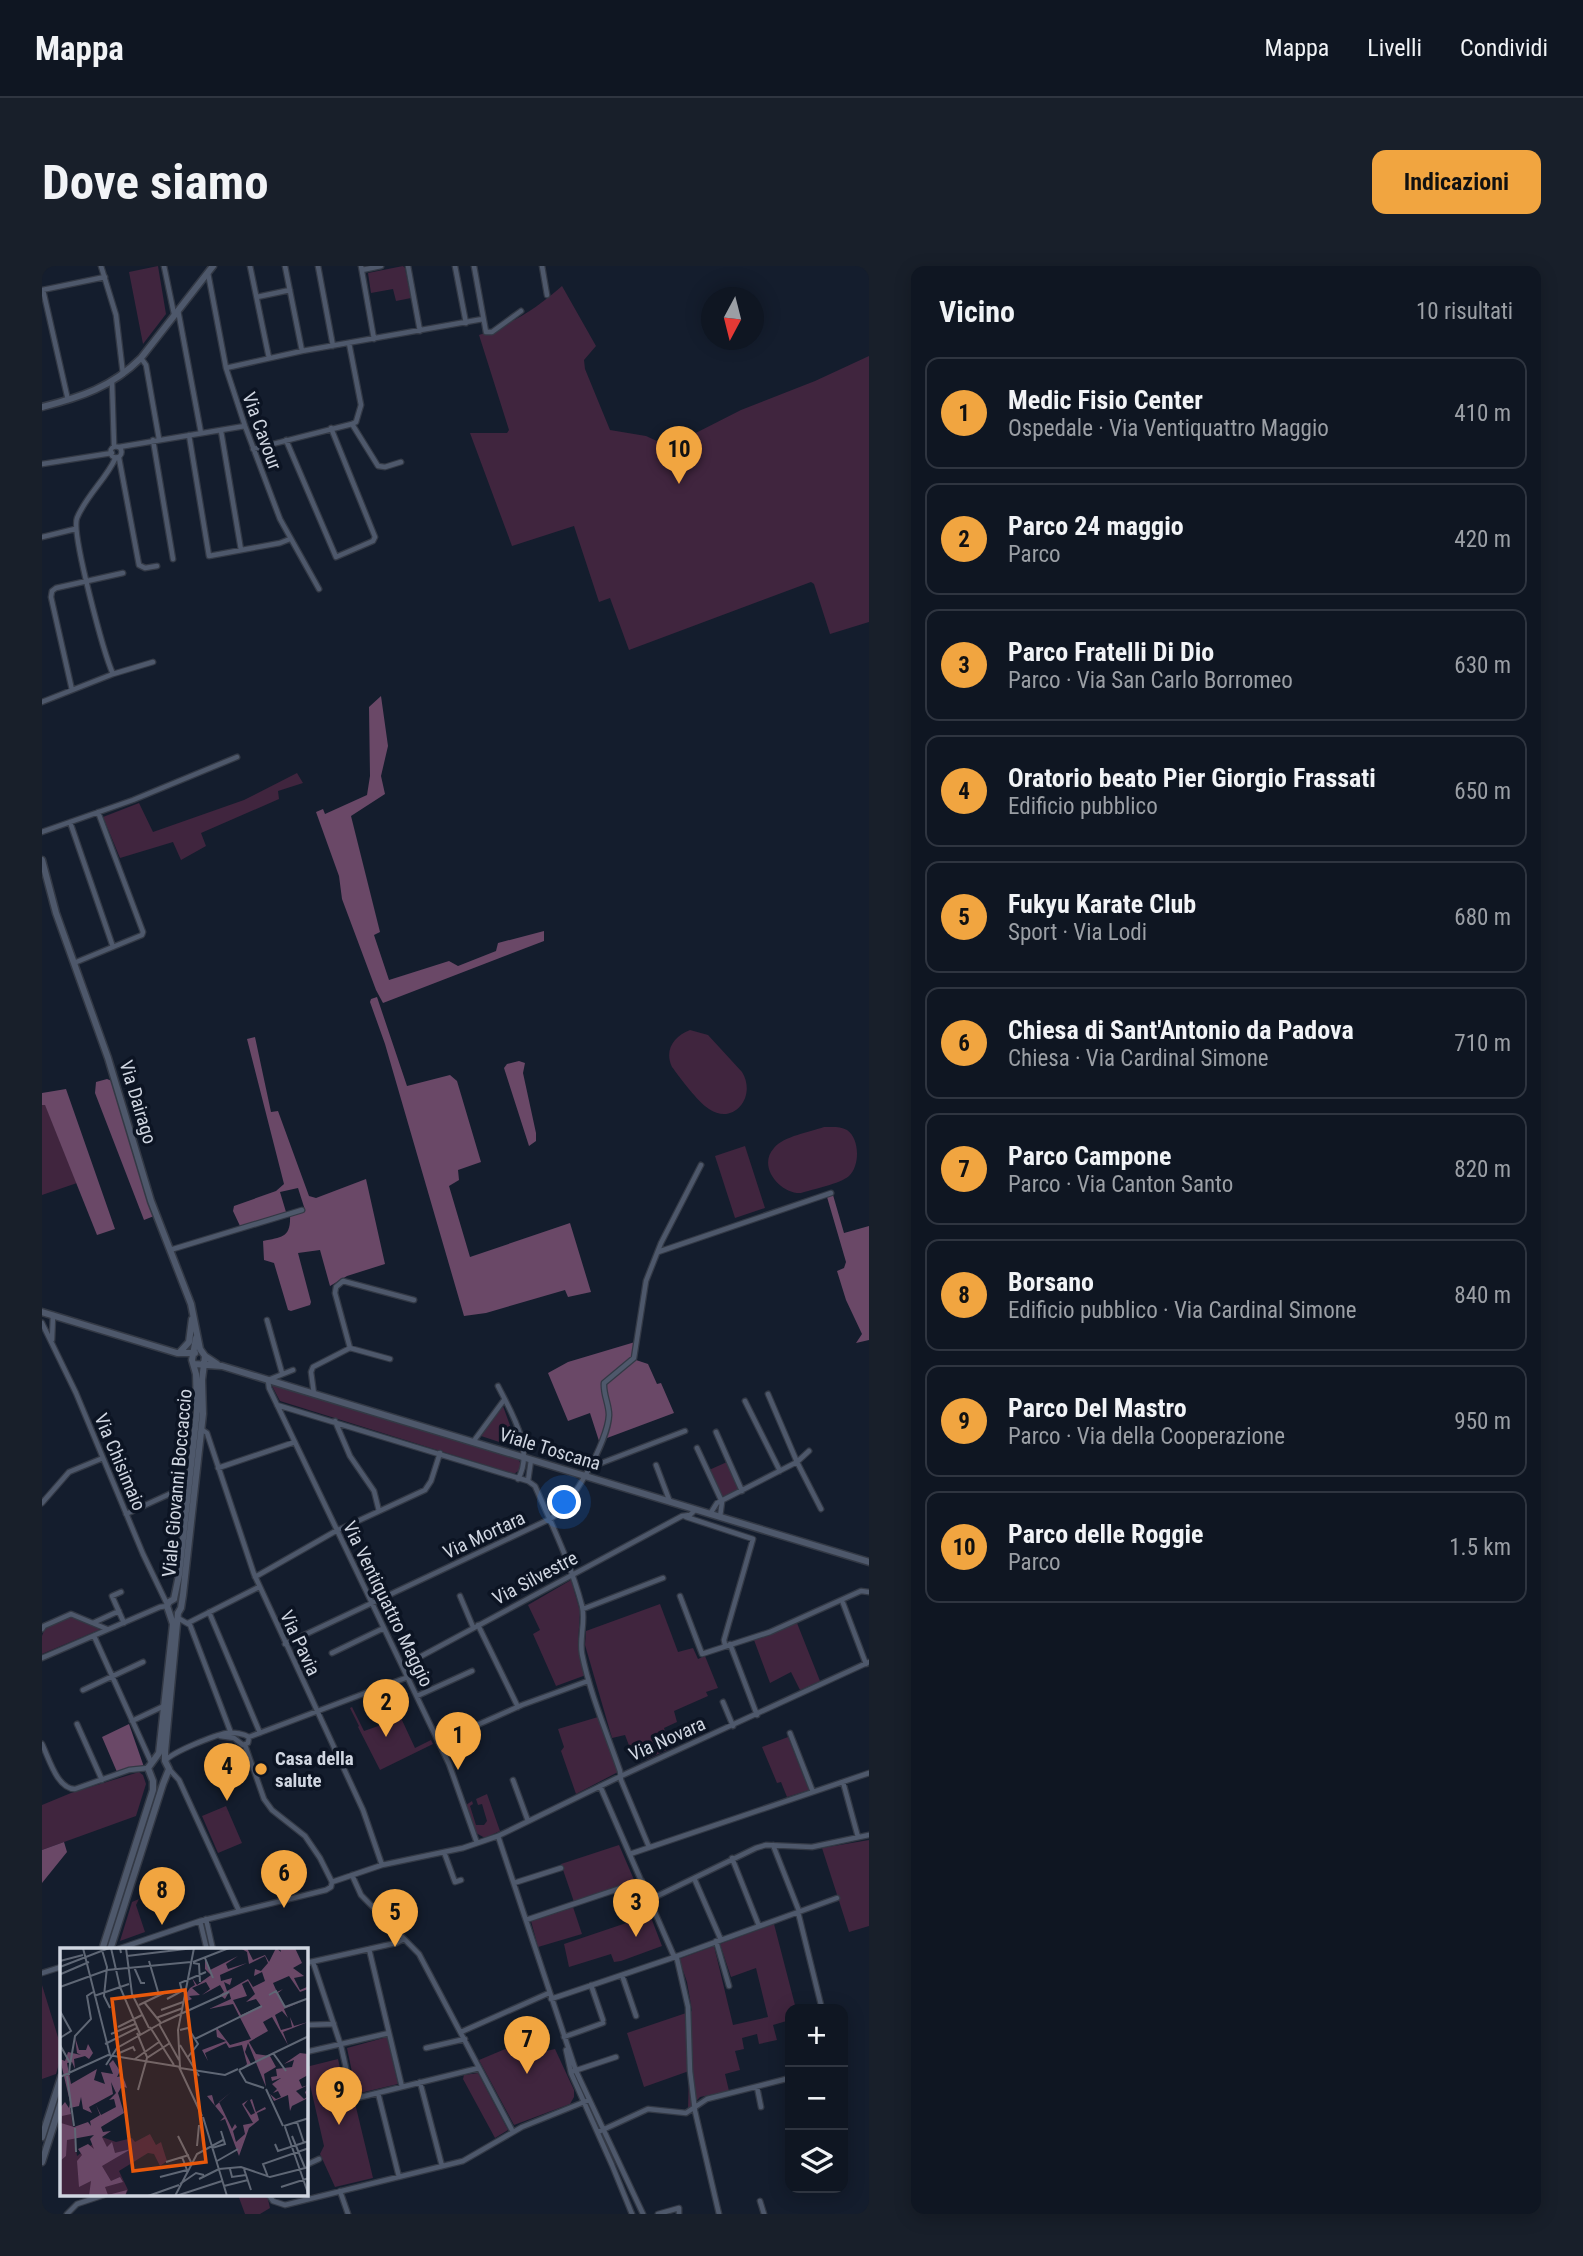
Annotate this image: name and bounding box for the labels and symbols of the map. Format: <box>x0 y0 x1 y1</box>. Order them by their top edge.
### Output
north arrow <box>701 287 764 350</box>
street label: Via Cavour <box>237 389 287 473</box>
pin: 10 <box>656 426 702 484</box>
street label: Via Dairago <box>114 1057 162 1147</box>
street label: Viale Giovanni Boccaccio <box>157 1388 197 1578</box>
street label: Via Chisimaio <box>89 1410 151 1514</box>
street label: Viale Toscana <box>497 1423 603 1475</box>
your location <box>547 1485 581 1519</box>
street label: Via Mortara <box>439 1506 529 1564</box>
street label: Via Ventiquattro Maggio <box>338 1517 438 1691</box>
street label: Via Silvestre <box>489 1546 581 1610</box>
street label: Via Pavia <box>275 1607 325 1679</box>
pin: 2 <box>363 1679 409 1737</box>
pin: 1 <box>435 1712 481 1770</box>
street label: Via Novara <box>625 1712 709 1766</box>
pin: 4 <box>204 1743 250 1801</box>
place label: Casa della salute <box>275 1747 354 1792</box>
marker: Casa della salute <box>253 1761 269 1777</box>
pin: 6 <box>261 1850 307 1908</box>
pin: 8 <box>139 1867 185 1925</box>
pin: 3 <box>613 1879 659 1937</box>
pin: 5 <box>372 1889 418 1947</box>
inset map <box>60 1948 308 2196</box>
pin: 7 <box>504 2016 550 2074</box>
pin: 9 <box>316 2067 362 2125</box>

